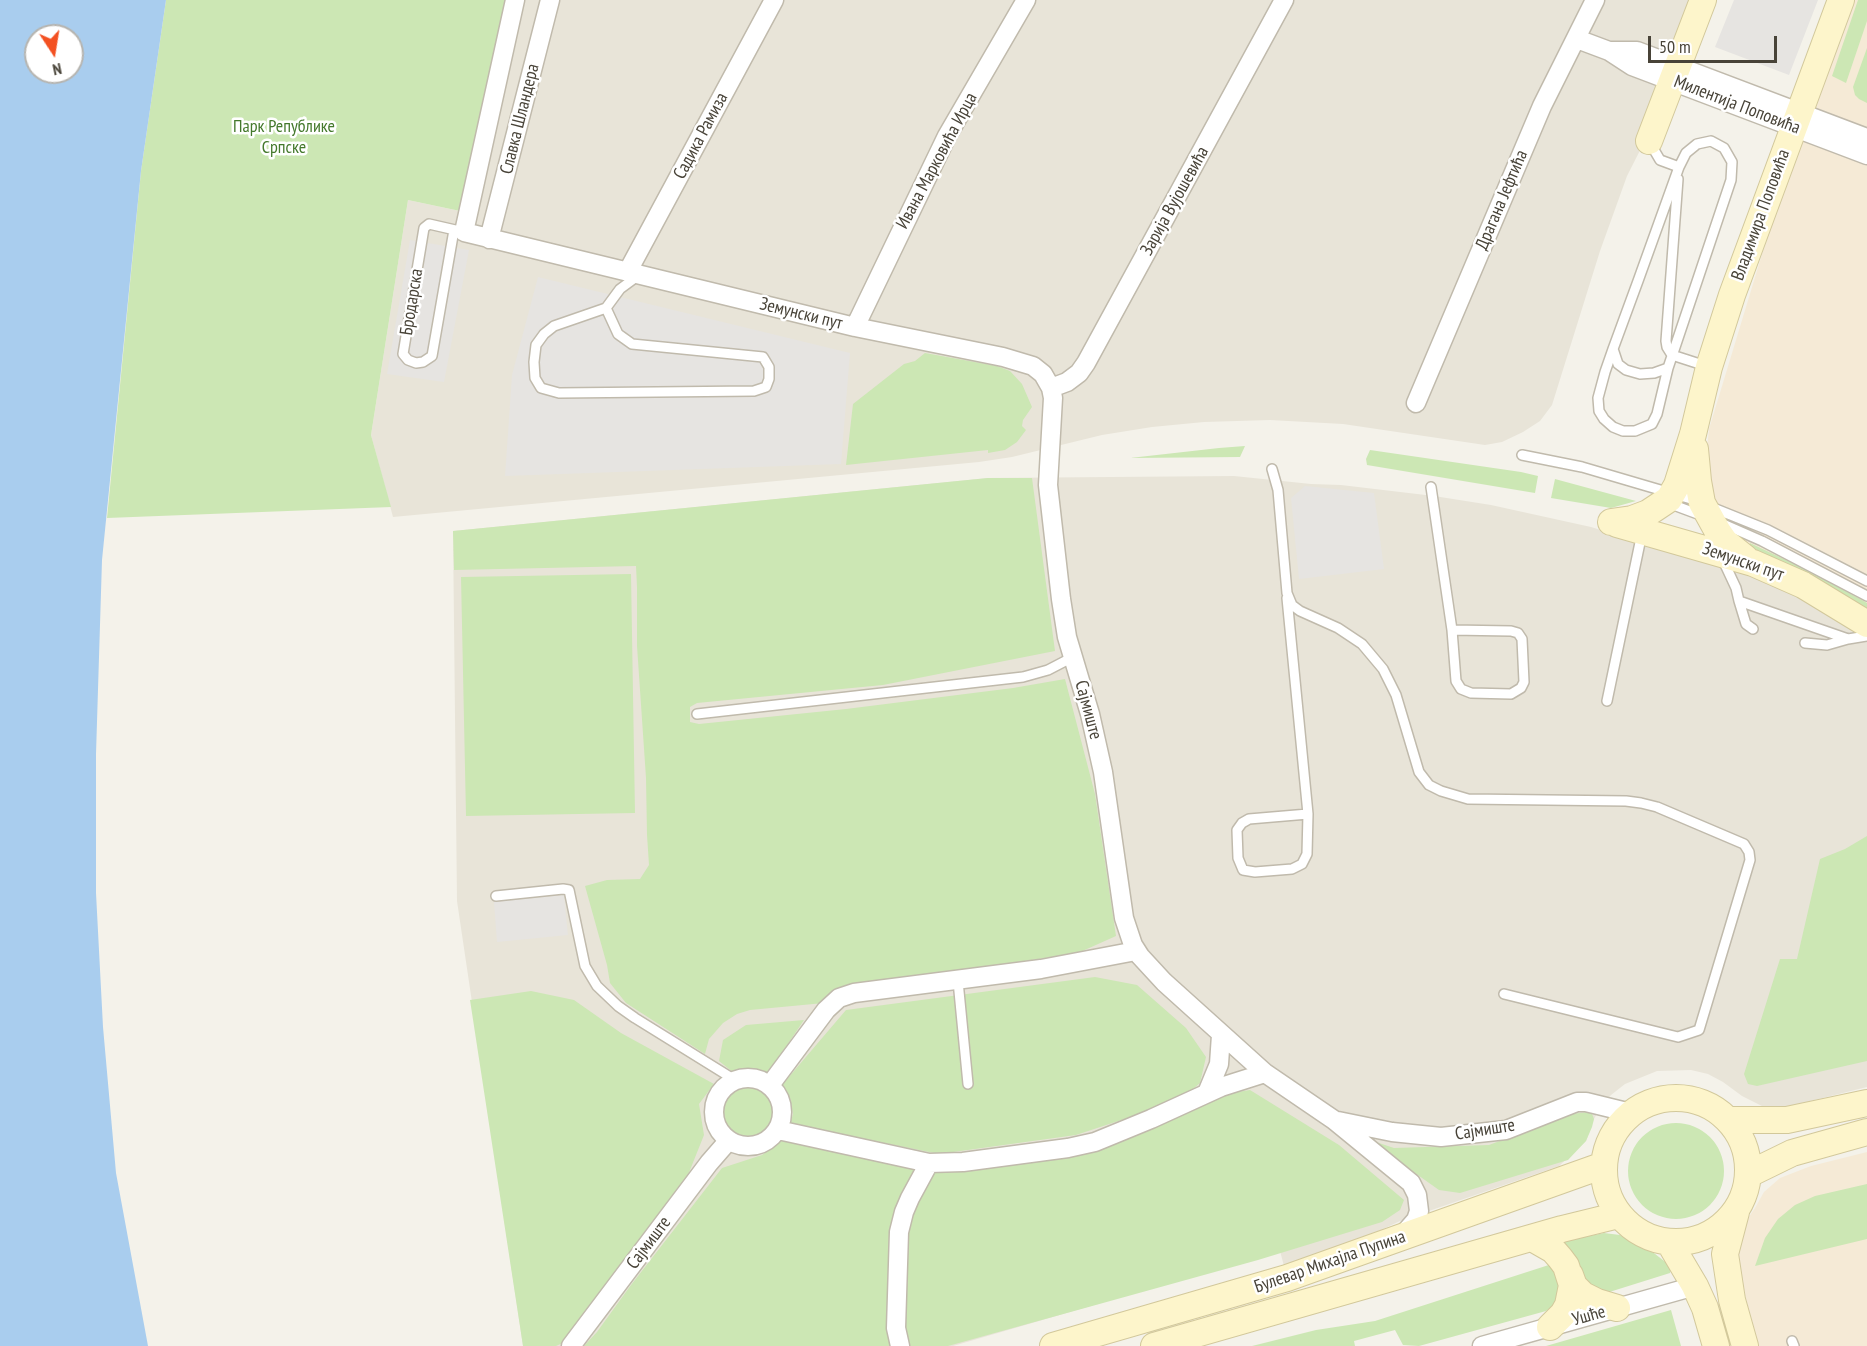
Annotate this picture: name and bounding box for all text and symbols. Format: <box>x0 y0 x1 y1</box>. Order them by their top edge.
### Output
north arrow <box>24 24 84 84</box>
scale bar <box>1651 24 1780 62</box>
text: 50 m <box>1659 35 1691 58</box>
text: N <box>51 59 64 80</box>
street label: Славка Шландера <box>496 62 544 176</box>
street label: Милентија Поповића <box>1671 71 1803 139</box>
street label: Садика Рамиза <box>669 89 733 183</box>
street label: Ивана Марковића Ирца <box>892 89 982 233</box>
park label: Парк Републике Српске <box>233 116 335 158</box>
street label: Зарија Вујошевића <box>1136 143 1214 259</box>
street label: Владимира Поповића <box>1727 146 1795 284</box>
street label: Драгана Јефтића <box>1471 147 1533 253</box>
street label: Бродарска <box>396 267 428 337</box>
street label: Земунски пут <box>757 293 845 335</box>
street label: Земунски пут <box>1699 538 1787 586</box>
street label: Сајмиште <box>1070 678 1106 742</box>
street label: Сајмиште <box>1454 1115 1516 1145</box>
street label: Сајмиште <box>622 1212 676 1274</box>
street label: Булевар Михајла Пупина <box>1252 1226 1408 1298</box>
street label: Ушће <box>1570 1301 1608 1331</box>

